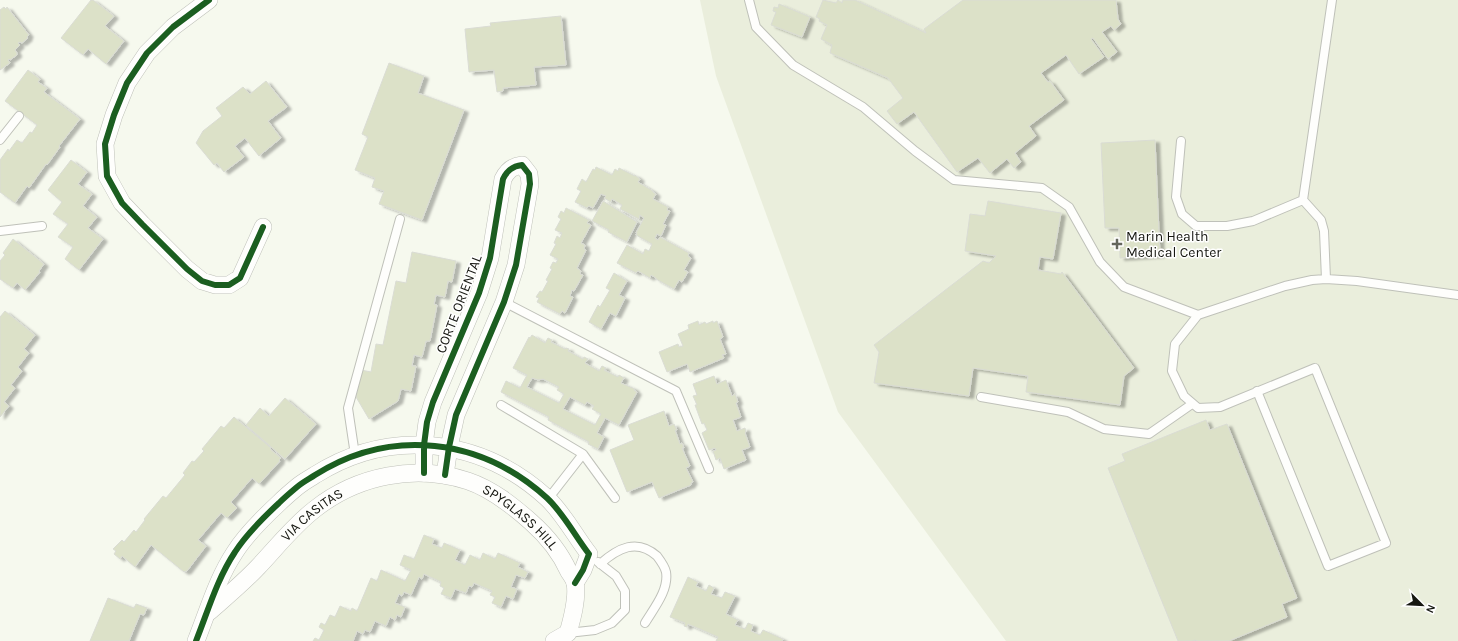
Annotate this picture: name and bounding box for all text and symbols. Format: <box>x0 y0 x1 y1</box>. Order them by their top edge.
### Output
place label: Marin Health Medical Center <box>1126 228 1222 261</box>
marker: Marin Health Medical Center <box>1111 238 1123 250</box>
street label: CORTE ORIENTAL <box>432 252 486 356</box>
street label: SPYGLASS HILL <box>480 480 562 554</box>
street label: VIA CASITAS <box>277 484 346 545</box>
north arrow <box>1402 585 1442 625</box>
text: N <box>1423 603 1438 615</box>

